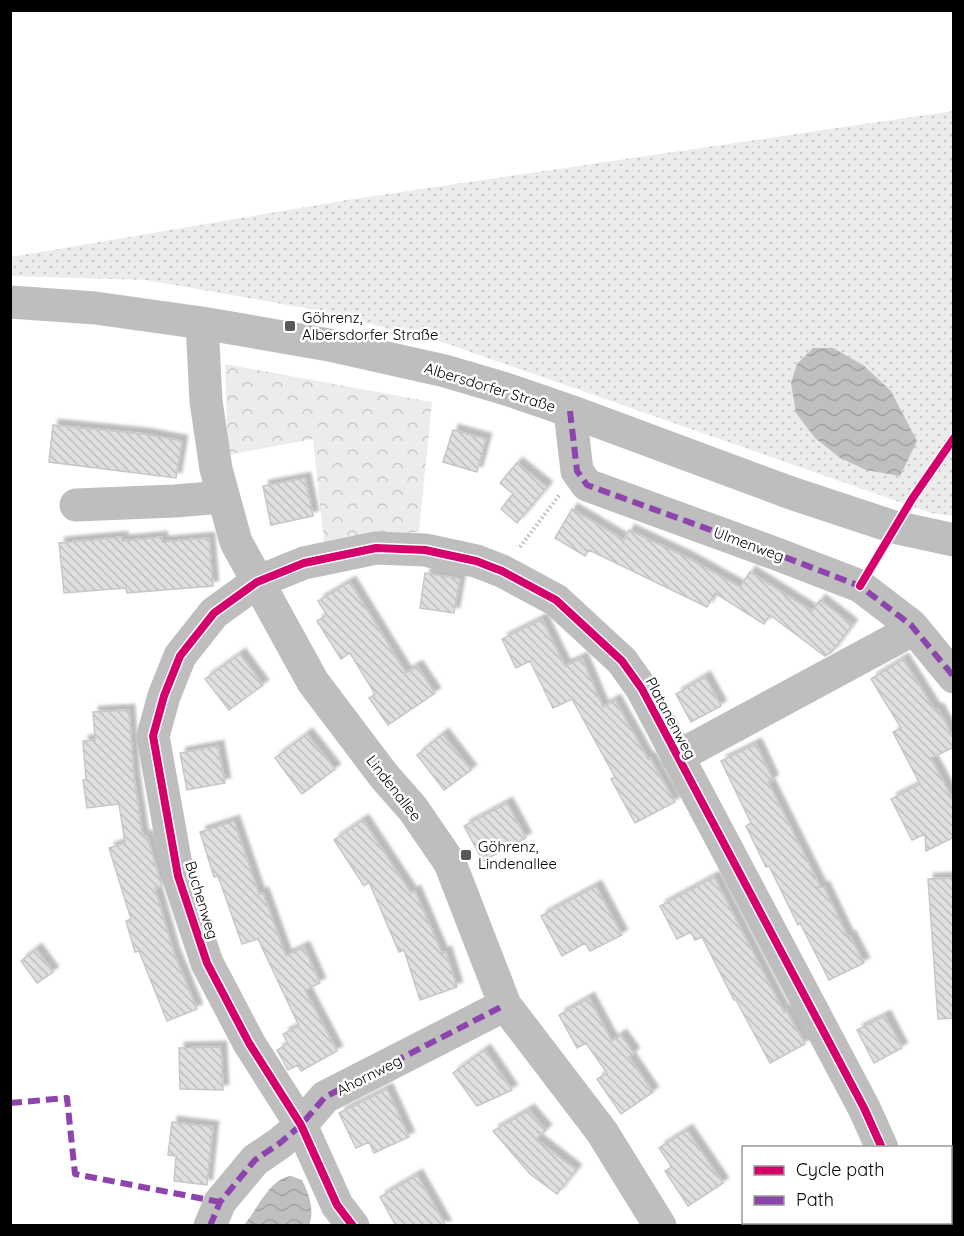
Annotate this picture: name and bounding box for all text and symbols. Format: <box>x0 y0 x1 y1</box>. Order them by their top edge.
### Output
place label: Göhrenz, Albersdorfer Straße <box>302 308 438 344</box>
marker: Göhrenz, Albersdorfer Straße <box>283 319 297 333</box>
street label: Albersdorfer Straße <box>422 358 558 416</box>
street label: Ulmenweg <box>711 522 787 566</box>
street label: Platanenweg <box>641 674 701 762</box>
street label: Lindenallee <box>362 751 426 825</box>
place label: Göhrenz, Lindenallee <box>478 837 557 873</box>
marker: Göhrenz, Lindenallee <box>459 848 473 862</box>
street label: Buchenweg <box>181 859 223 941</box>
street label: Ahornweg <box>333 1050 405 1100</box>
legend <box>742 1146 952 1224</box>
text: Cycle path <box>796 1158 884 1181</box>
text: Path <box>796 1188 834 1211</box>

